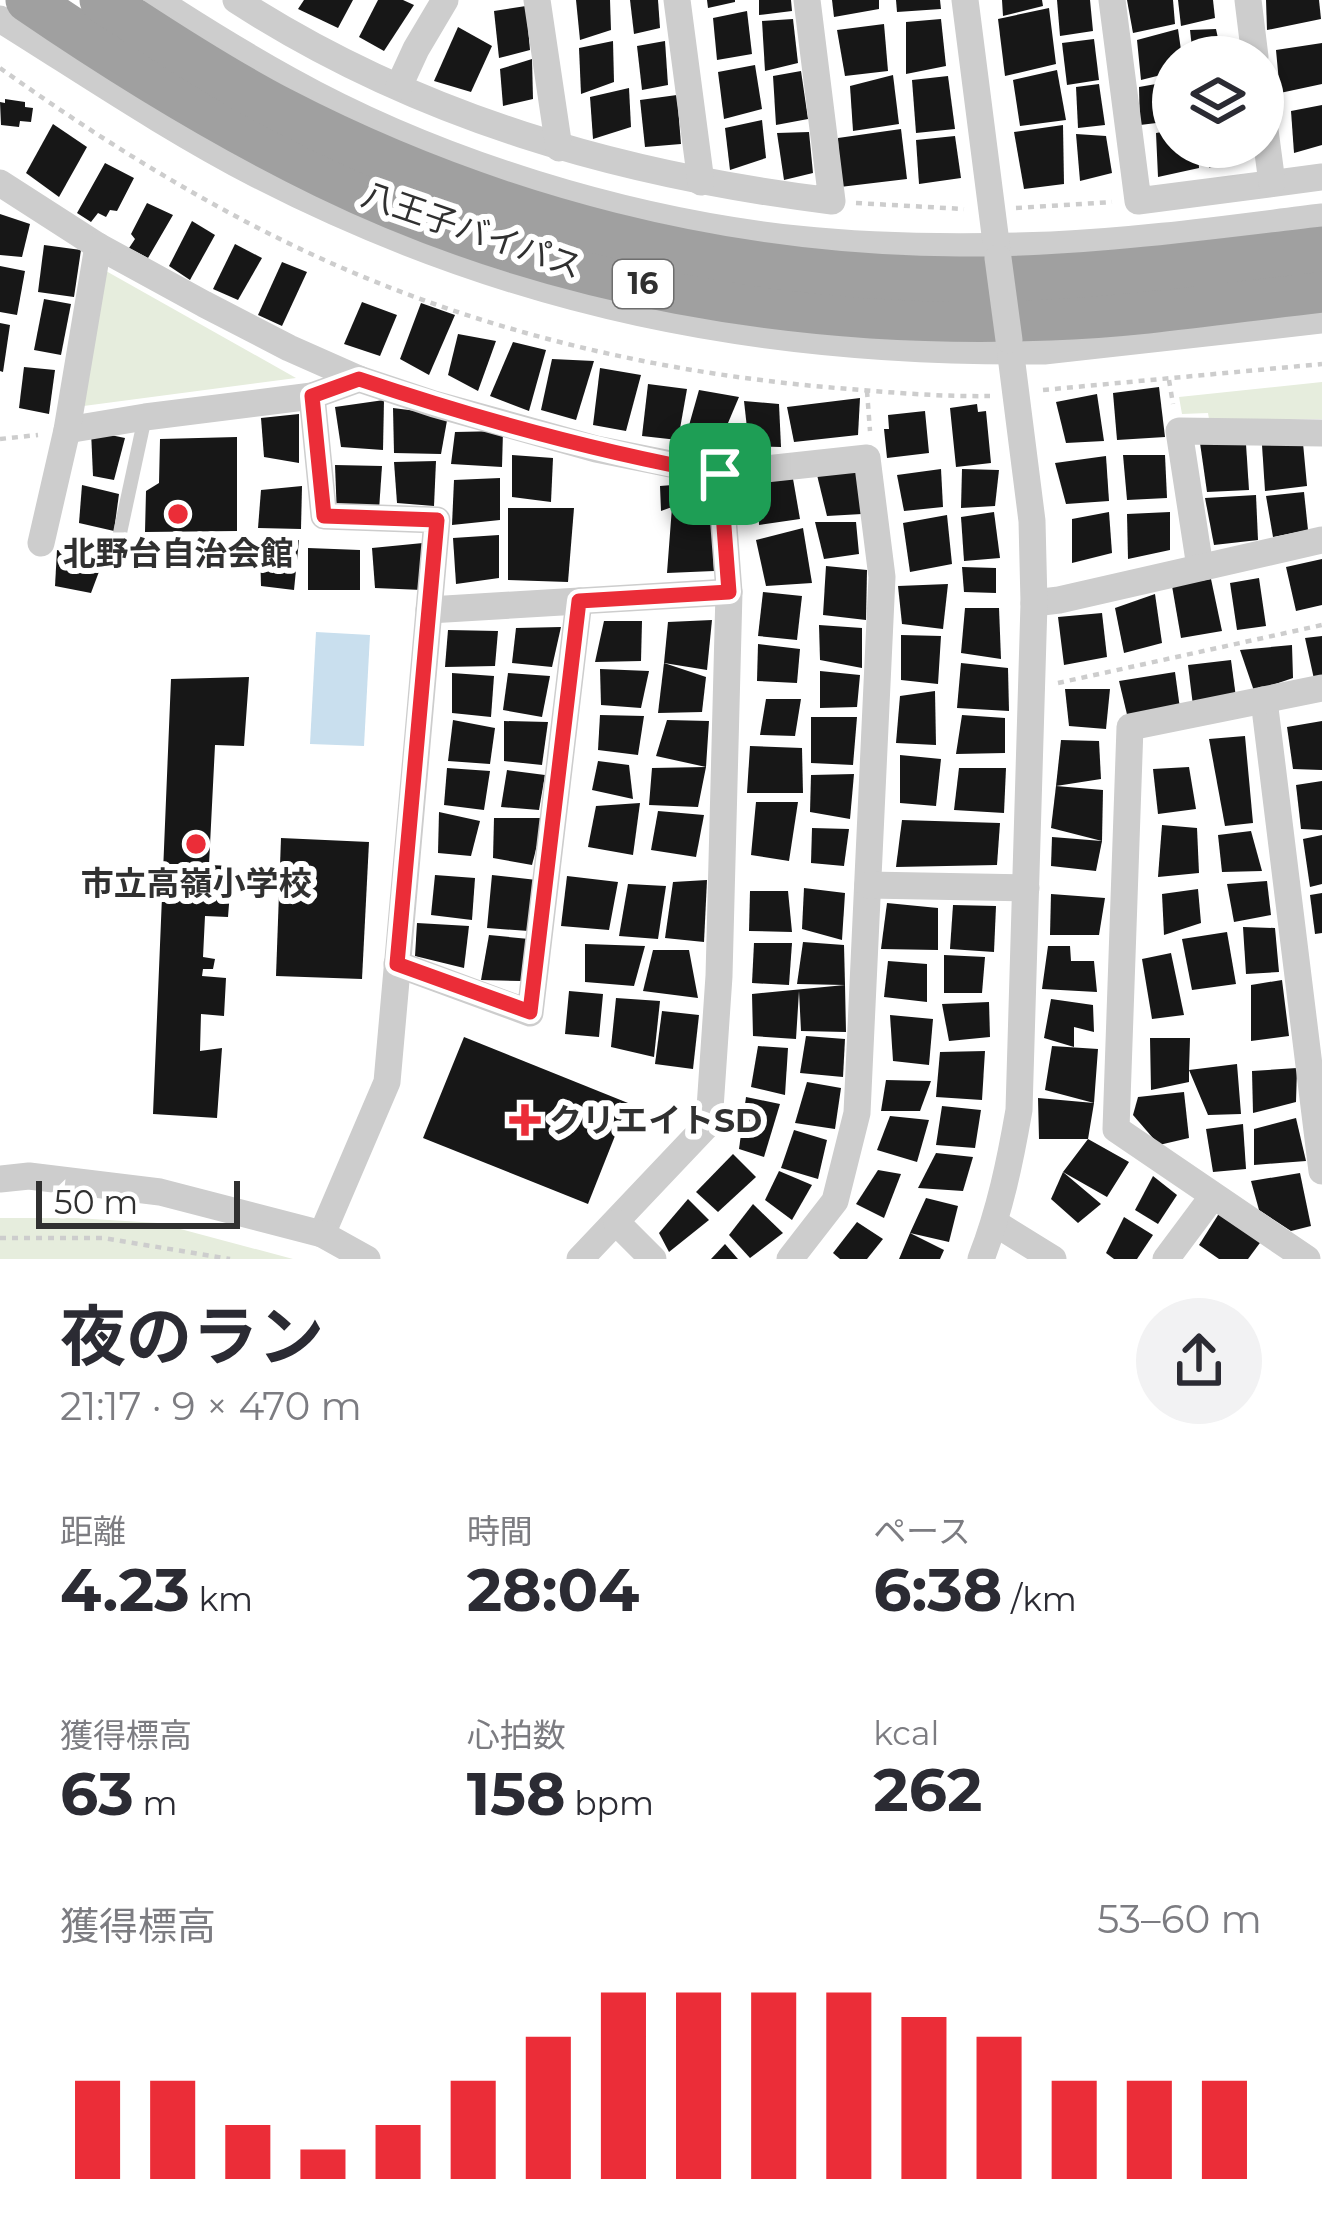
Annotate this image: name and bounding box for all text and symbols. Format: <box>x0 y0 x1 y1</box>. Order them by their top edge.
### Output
map controls <box>1152 36 1284 168</box>
button: layers <box>1152 36 1284 168</box>
street label: 八王子バイパス <box>357 174 587 286</box>
road number: 16 <box>613 260 673 308</box>
pin <box>669 423 771 525</box>
icon: arrive <box>687 441 753 507</box>
marker: 北野台自治会館 <box>165 501 191 527</box>
place label: 北野台自治会館 <box>63 533 294 573</box>
marker: 市立高嶺小学校 <box>183 831 209 857</box>
place label: 市立高嶺小学校 <box>81 863 312 903</box>
place label: クリエイトSD <box>549 1100 762 1140</box>
marker: クリエイトSD <box>512 1107 538 1133</box>
scale bar <box>36 1175 240 1228</box>
text: 50 m <box>54 1182 138 1222</box>
text: 夜のラン <box>60 1296 324 1377</box>
button: share <box>1136 1298 1262 1424</box>
text: 21:17 · 9 × 470 m <box>60 1382 362 1430</box>
text: 距離 <box>60 1511 126 1551</box>
text: 時間 <box>467 1511 533 1551</box>
text: ペース <box>873 1511 971 1551</box>
text: 4.23 <box>60 1553 190 1626</box>
text: 28:04 <box>467 1553 639 1626</box>
text: 6:38 <box>873 1553 1002 1626</box>
text: km <box>190 1579 253 1619</box>
text: /km <box>1002 1579 1077 1619</box>
text: kcal <box>873 1713 939 1753</box>
text: 獲得標高 <box>60 1715 192 1755</box>
text: 心拍数 <box>467 1715 566 1755</box>
text: 262 <box>873 1753 982 1826</box>
text: 63 <box>60 1757 134 1830</box>
text: 158 <box>467 1757 565 1830</box>
text: m <box>134 1783 177 1823</box>
text: bpm <box>565 1783 654 1823</box>
text: 53–60 m <box>1097 1895 1262 1943</box>
text: 獲得標高 <box>60 1902 216 1950</box>

